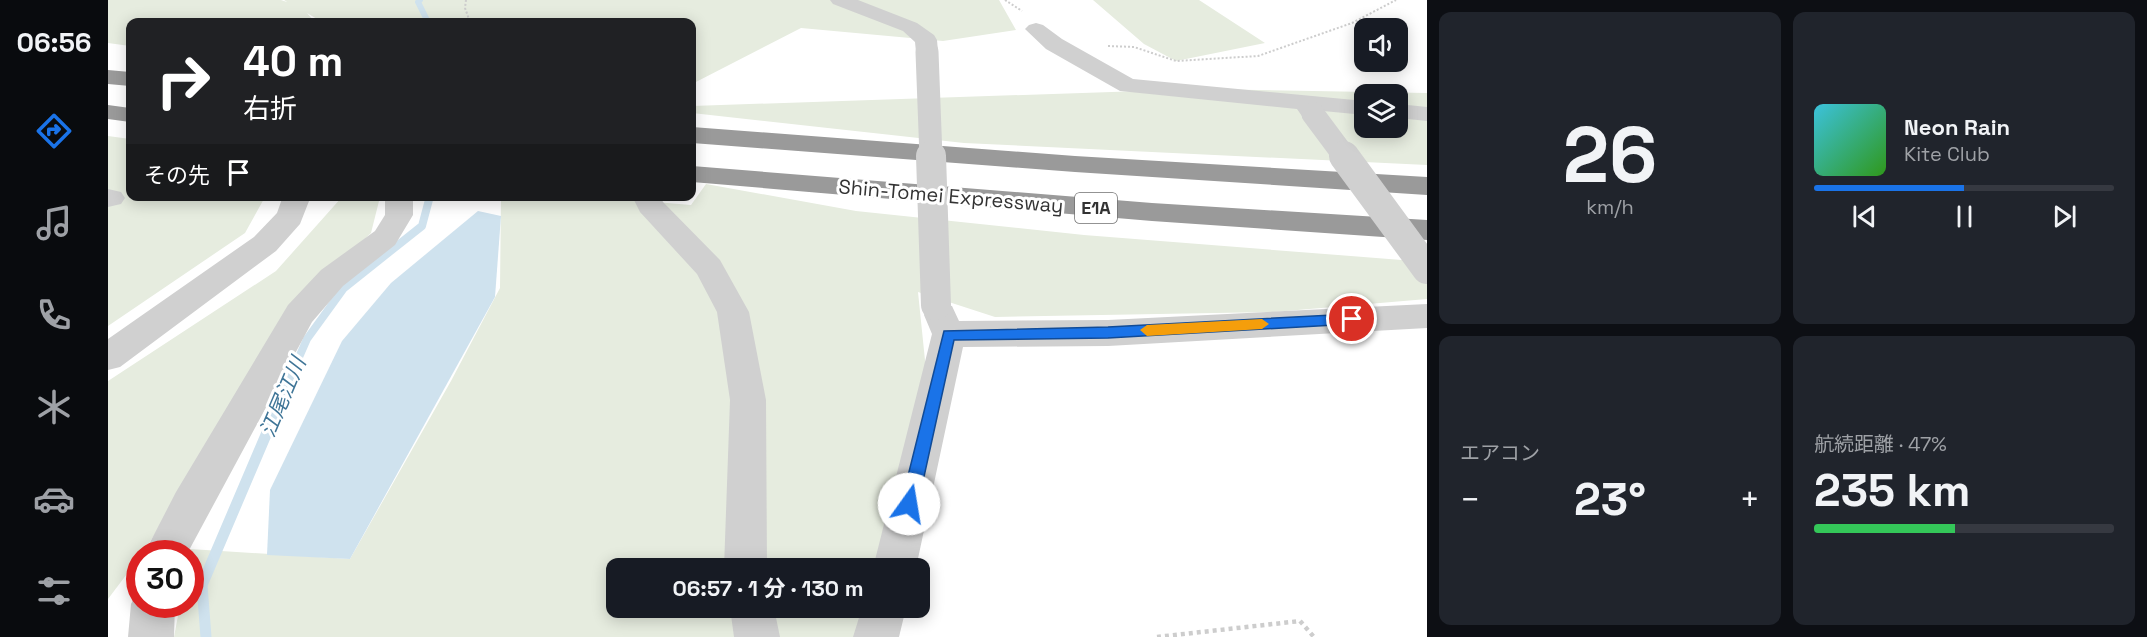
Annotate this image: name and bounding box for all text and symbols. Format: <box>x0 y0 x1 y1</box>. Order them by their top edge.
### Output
map controls <box>1354 18 1408 138</box>
button: sound <box>1354 18 1408 72</box>
text: 06:56 <box>16 25 92 60</box>
text: 40 m <box>243 35 343 88</box>
icon: right <box>144 42 222 120</box>
button: layers <box>1354 84 1408 138</box>
text: 右折 <box>243 91 297 126</box>
text: 26 <box>1563 105 1657 205</box>
icon: directions <box>33 110 75 152</box>
text: Neon Rain <box>1904 113 2010 141</box>
text: Kite Club <box>1904 141 1990 167</box>
icon: arrive <box>222 156 255 189</box>
text: その先 <box>144 161 210 189</box>
street label: Shin-Tomei Expressway <box>838 173 1064 219</box>
road number: E1A <box>1075 193 1117 223</box>
text: km/h <box>1586 194 1634 220</box>
icon: previous <box>1848 200 1881 233</box>
icon: pause <box>1948 200 1981 233</box>
icon: next <box>2048 200 2081 233</box>
icon: music <box>33 202 75 244</box>
pin <box>1326 293 1377 344</box>
icon: phone <box>33 294 75 336</box>
icon: arrive <box>1335 302 1368 335</box>
water label: 江尾江川 <box>254 351 312 441</box>
icon: climate <box>33 386 75 428</box>
text: 航続距離 · 47% <box>1814 431 1947 457</box>
text: エアコン <box>1460 440 1540 466</box>
text: 235 km <box>1814 462 1970 519</box>
text: 23° <box>1574 471 1646 528</box>
position arrow <box>877 472 941 536</box>
icon: car <box>33 478 75 520</box>
text: − <box>1460 479 1480 521</box>
text: + <box>1740 479 1760 521</box>
speed limit sign: 30 <box>126 540 204 618</box>
icon: filters <box>33 570 75 612</box>
text: 06:57 · 1 分 · 130 m <box>673 574 863 602</box>

